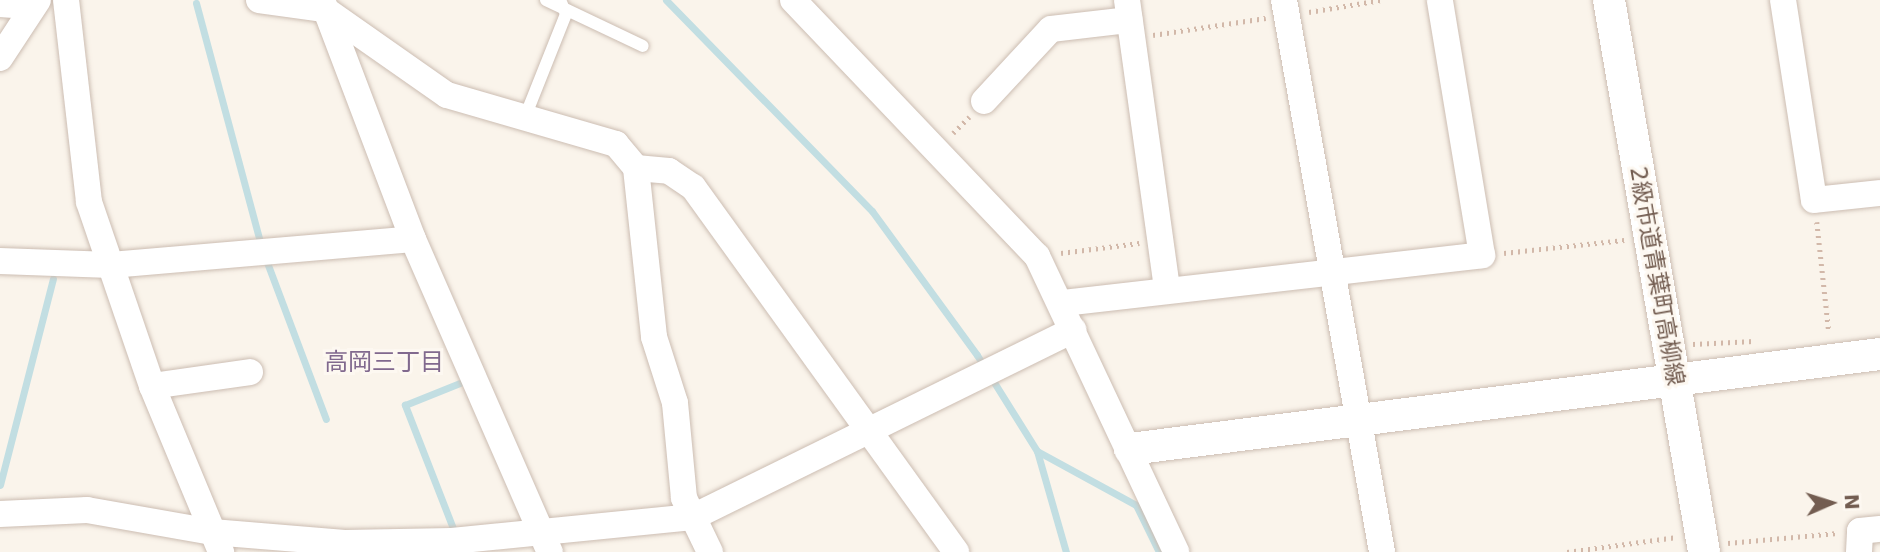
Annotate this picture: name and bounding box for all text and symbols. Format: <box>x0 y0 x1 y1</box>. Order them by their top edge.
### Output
street label: 2級市道青葉町高柳線 <box>1624 164 1690 388</box>
district label: 高岡三丁目 <box>324 349 444 377</box>
north arrow <box>1796 468 1866 538</box>
text: N <box>1841 493 1863 510</box>

